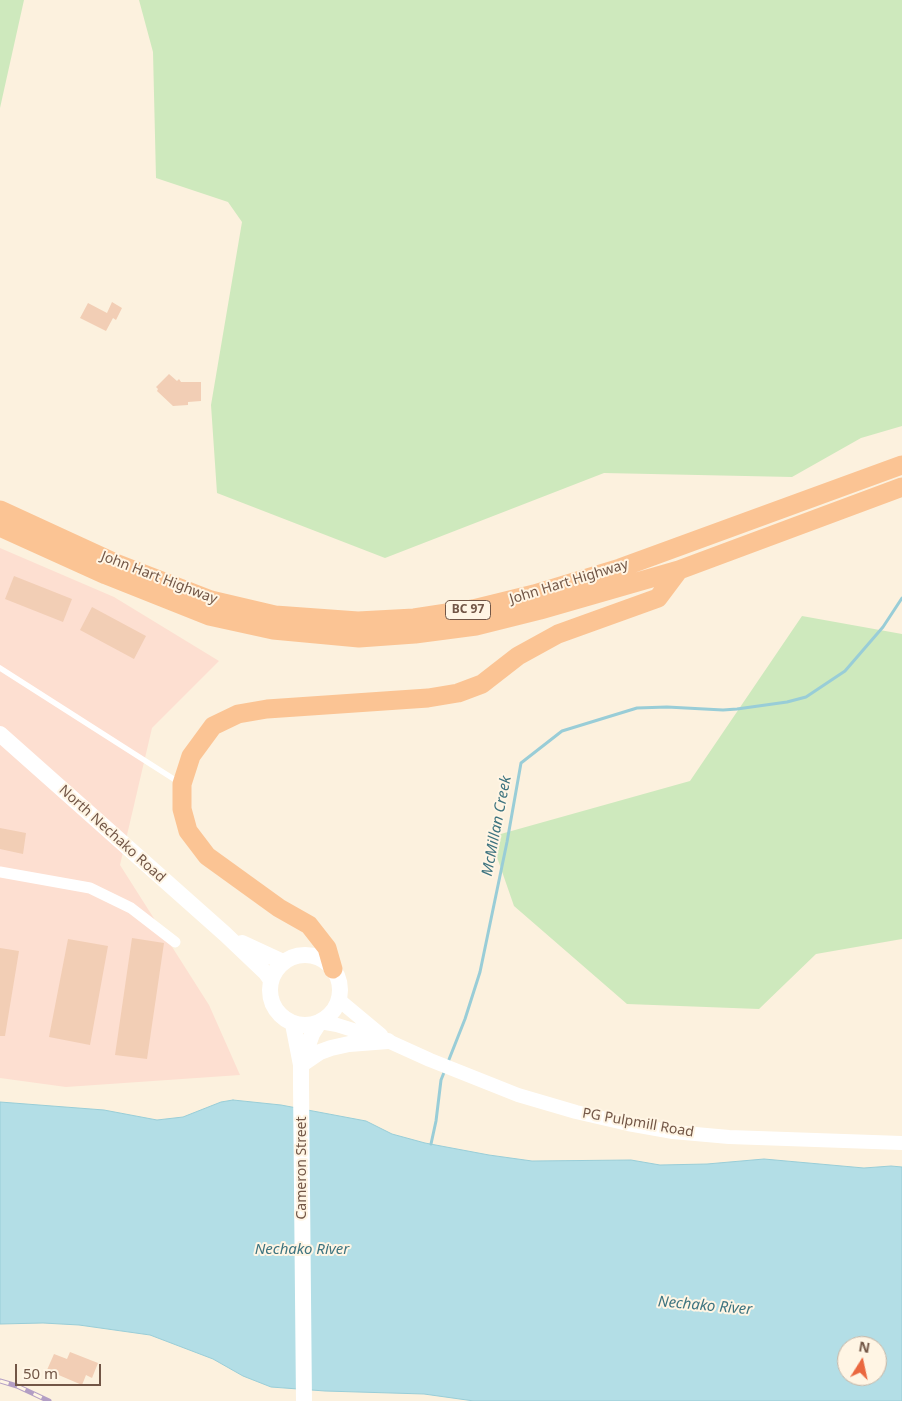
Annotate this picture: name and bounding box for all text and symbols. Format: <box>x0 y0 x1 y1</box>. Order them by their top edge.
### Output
street label: John Hart Highway <box>98 548 220 608</box>
street label: John Hart Highway <box>508 556 630 608</box>
road number: BC 97 <box>446 600 490 620</box>
water label: McMillan Creek <box>478 774 516 878</box>
street label: North Nechako Road <box>55 782 169 886</box>
street label: PG Pulpmill Road <box>581 1105 695 1141</box>
street label: Cameron Street <box>294 1116 310 1220</box>
water label: Nechako River <box>255 1241 349 1259</box>
water label: Nechako River <box>657 1293 753 1319</box>
north arrow <box>837 1336 887 1386</box>
text: N <box>857 1336 872 1357</box>
scale bar <box>18 1354 104 1386</box>
text: 50 m <box>23 1363 58 1383</box>

